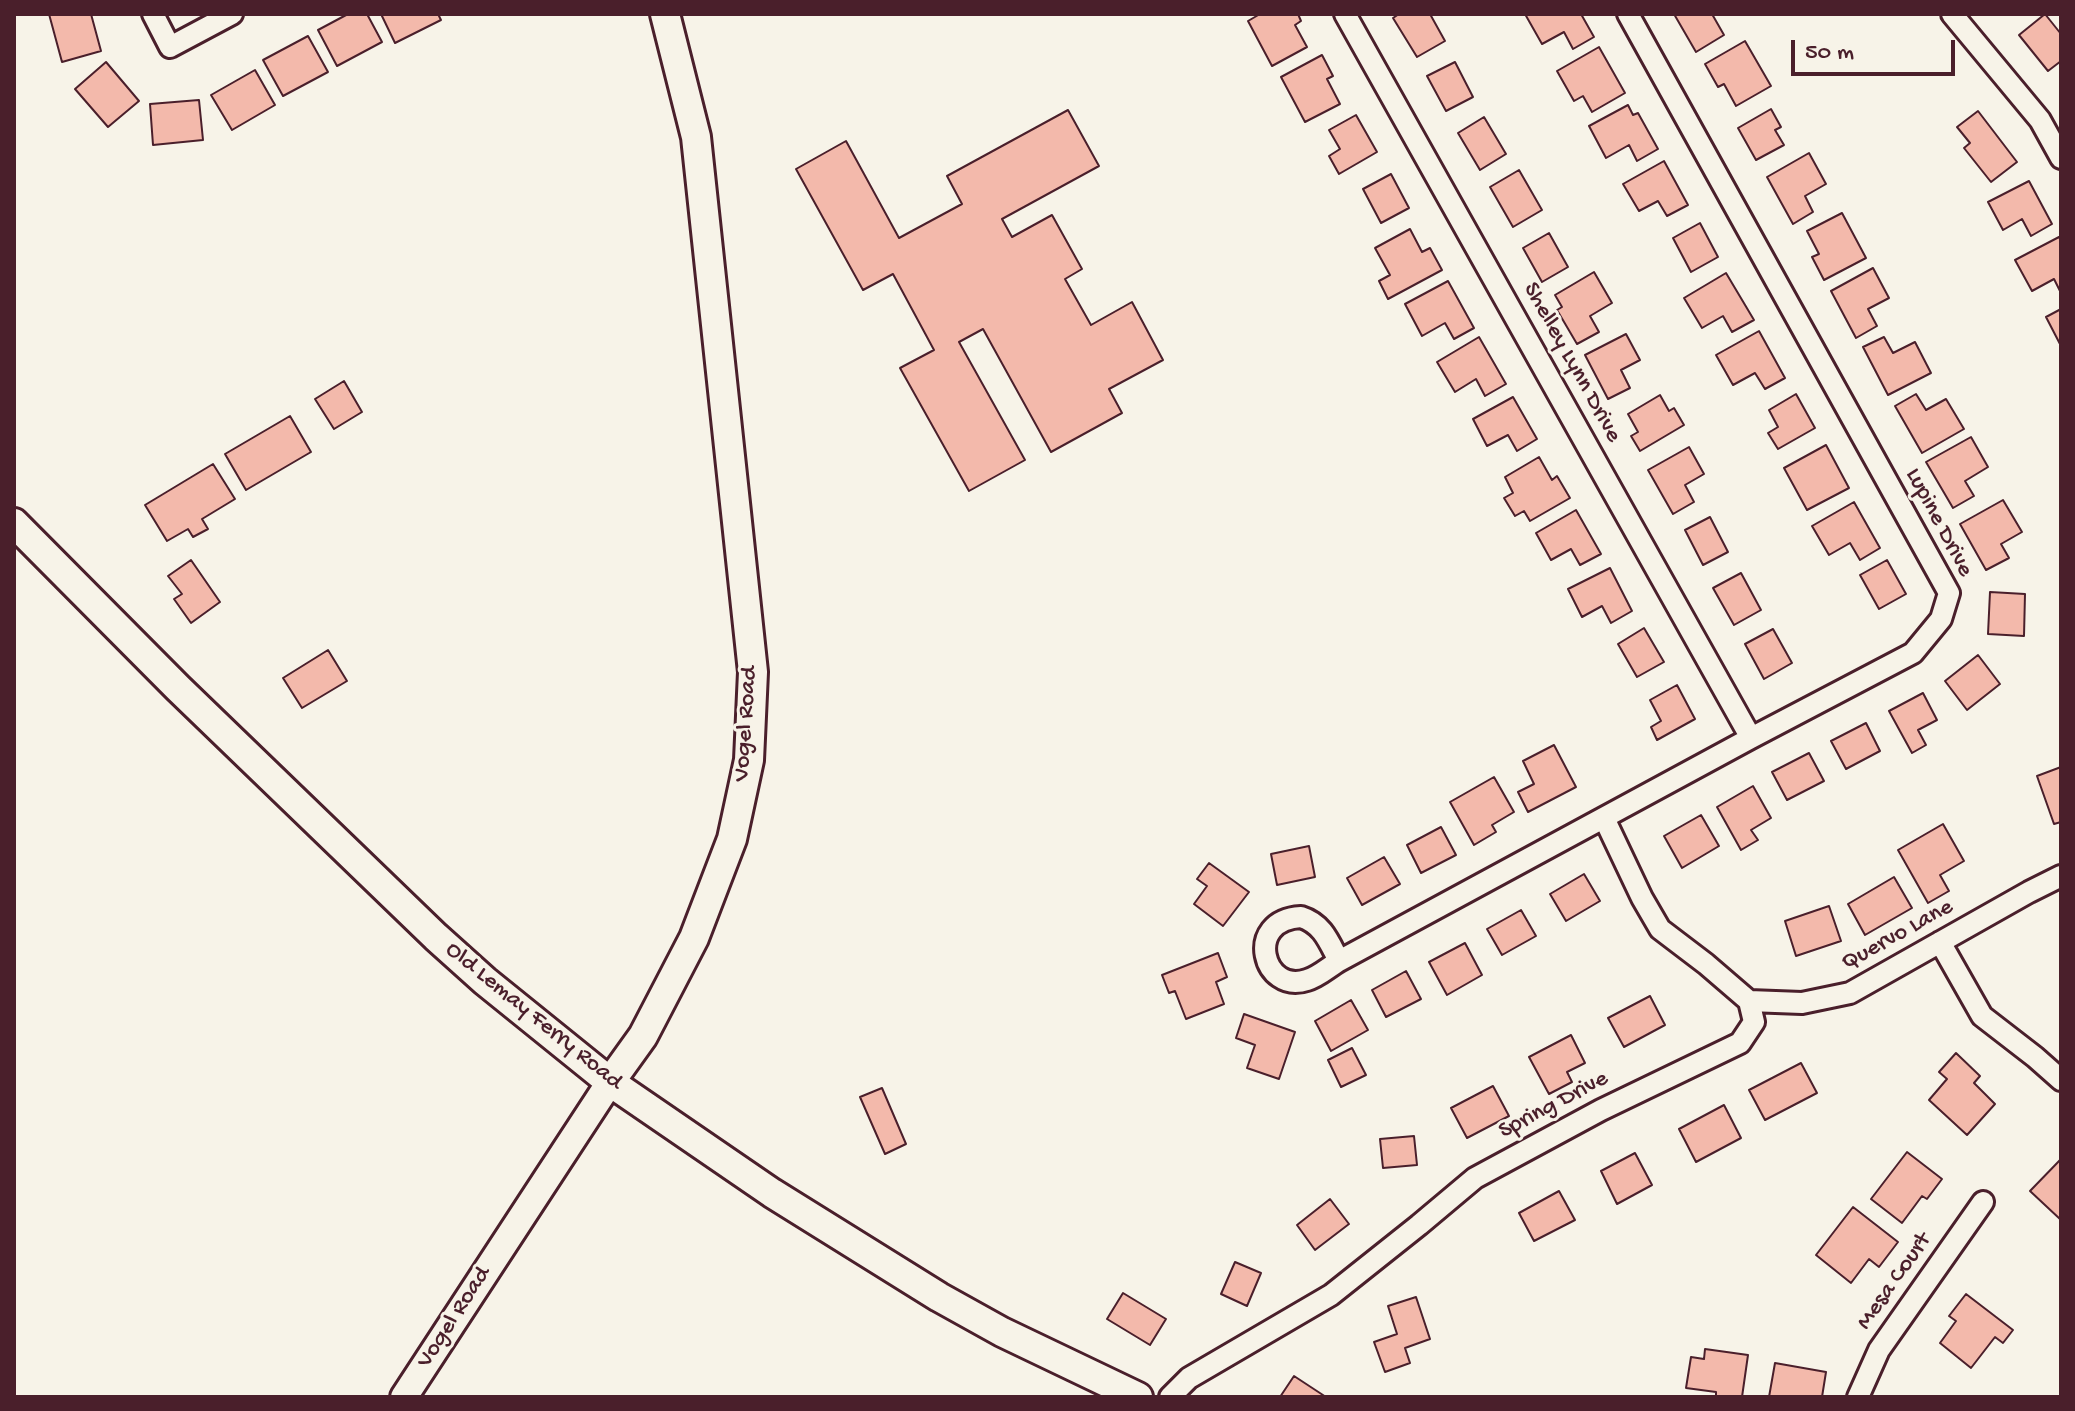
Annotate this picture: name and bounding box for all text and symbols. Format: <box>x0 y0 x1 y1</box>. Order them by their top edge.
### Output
scale bar <box>1795 24 1959 74</box>
text: 50 m <box>1805 39 1854 68</box>
street label: Shelley Lynn Drive <box>1515 278 1627 448</box>
street label: Lupine Drive <box>1897 464 1979 582</box>
street label: Vogel Road <box>729 666 765 782</box>
street label: Quervo Lane <box>1837 894 1959 978</box>
street label: Old Lemay Ferry Road <box>438 937 628 1097</box>
street label: Spring Drive <box>1494 1065 1614 1147</box>
street label: Mesa Court <box>1851 1228 1939 1336</box>
street label: Vogel Road <box>412 1262 498 1374</box>

